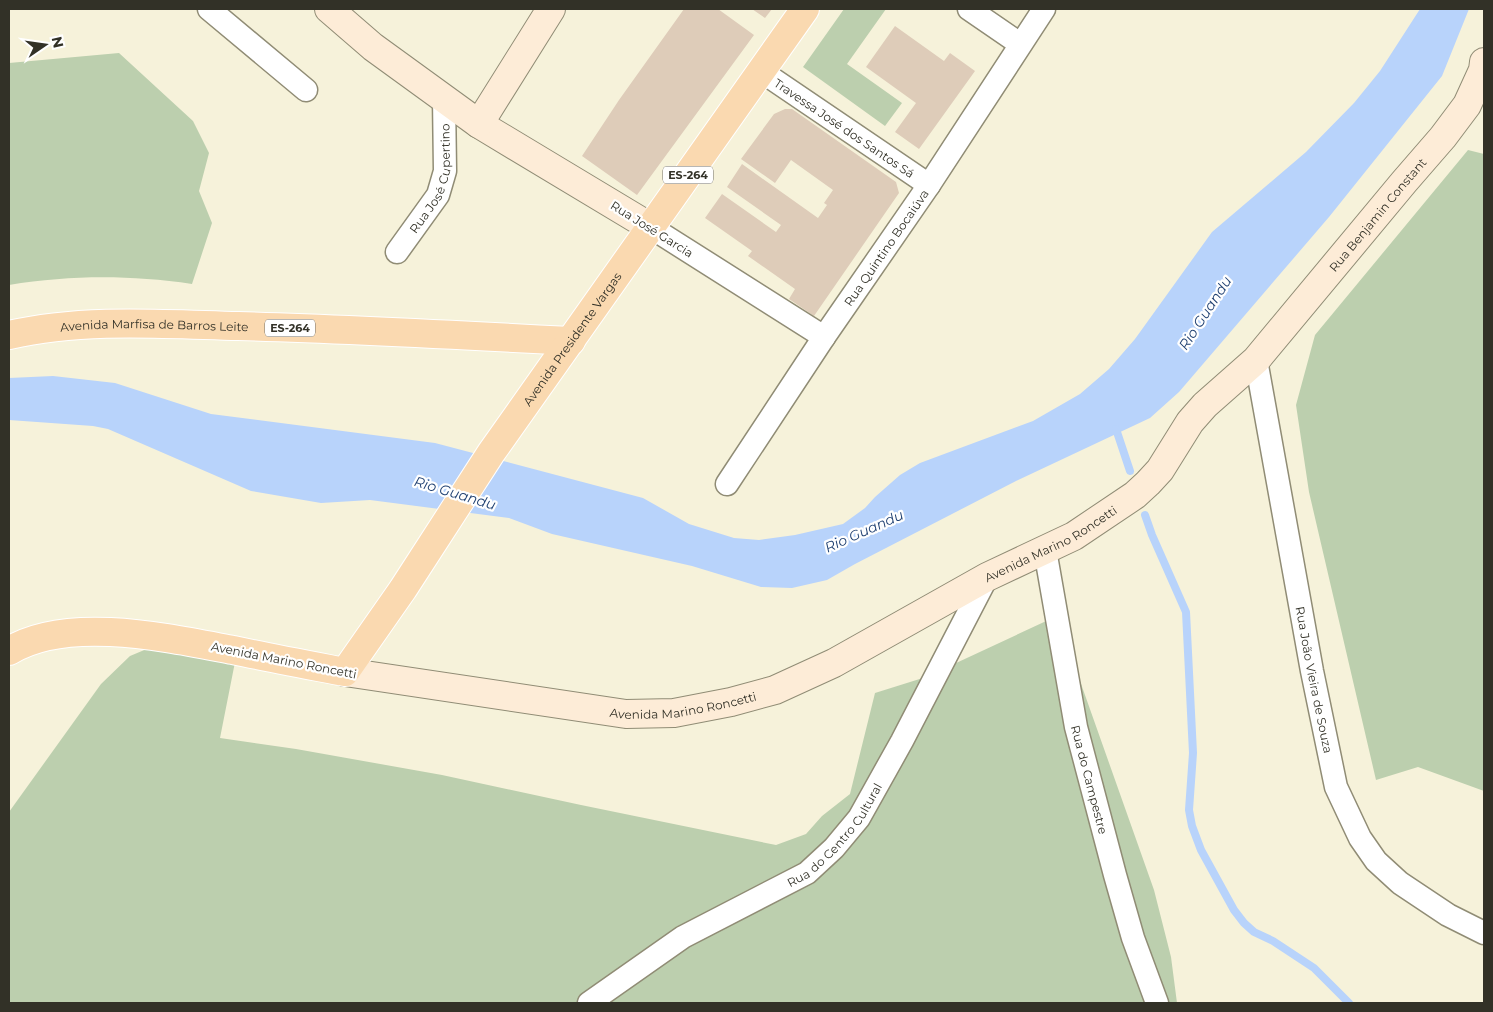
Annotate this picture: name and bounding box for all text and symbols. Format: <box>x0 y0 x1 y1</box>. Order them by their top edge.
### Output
north arrow <box>20 20 70 70</box>
text: N <box>48 35 68 50</box>
street label: Travessa José dos Santos Sá <box>772 75 918 181</box>
street label: Rua José Cupertino <box>406 123 453 236</box>
street label: Rua Benjamin Constant <box>1325 154 1429 274</box>
road number: ES-264 <box>663 166 713 184</box>
street label: Rua Quintino Bocaiúva <box>840 186 931 309</box>
street label: Rua José Garcia <box>608 198 696 260</box>
street label: Avenida Presidente Vargas <box>519 269 624 408</box>
water label: Rio Guandu <box>1174 273 1236 353</box>
street label: Avenida Marfisa de Barros Leite <box>59 316 249 334</box>
road number: ES-264 <box>265 319 315 336</box>
water label: Rio Guandu <box>412 472 498 514</box>
street label: Avenida Marino Roncetti <box>982 502 1119 585</box>
water label: Rio Guandu <box>822 506 906 556</box>
street label: Rua João Vieira de Souza <box>1293 605 1336 755</box>
street label: Avenida Marino Roncetti <box>210 639 358 681</box>
street label: Avenida Marino Roncetti <box>609 688 758 722</box>
street label: Rua do Campestre <box>1068 723 1111 836</box>
street label: Rua do Centro Cultural <box>784 780 885 890</box>

